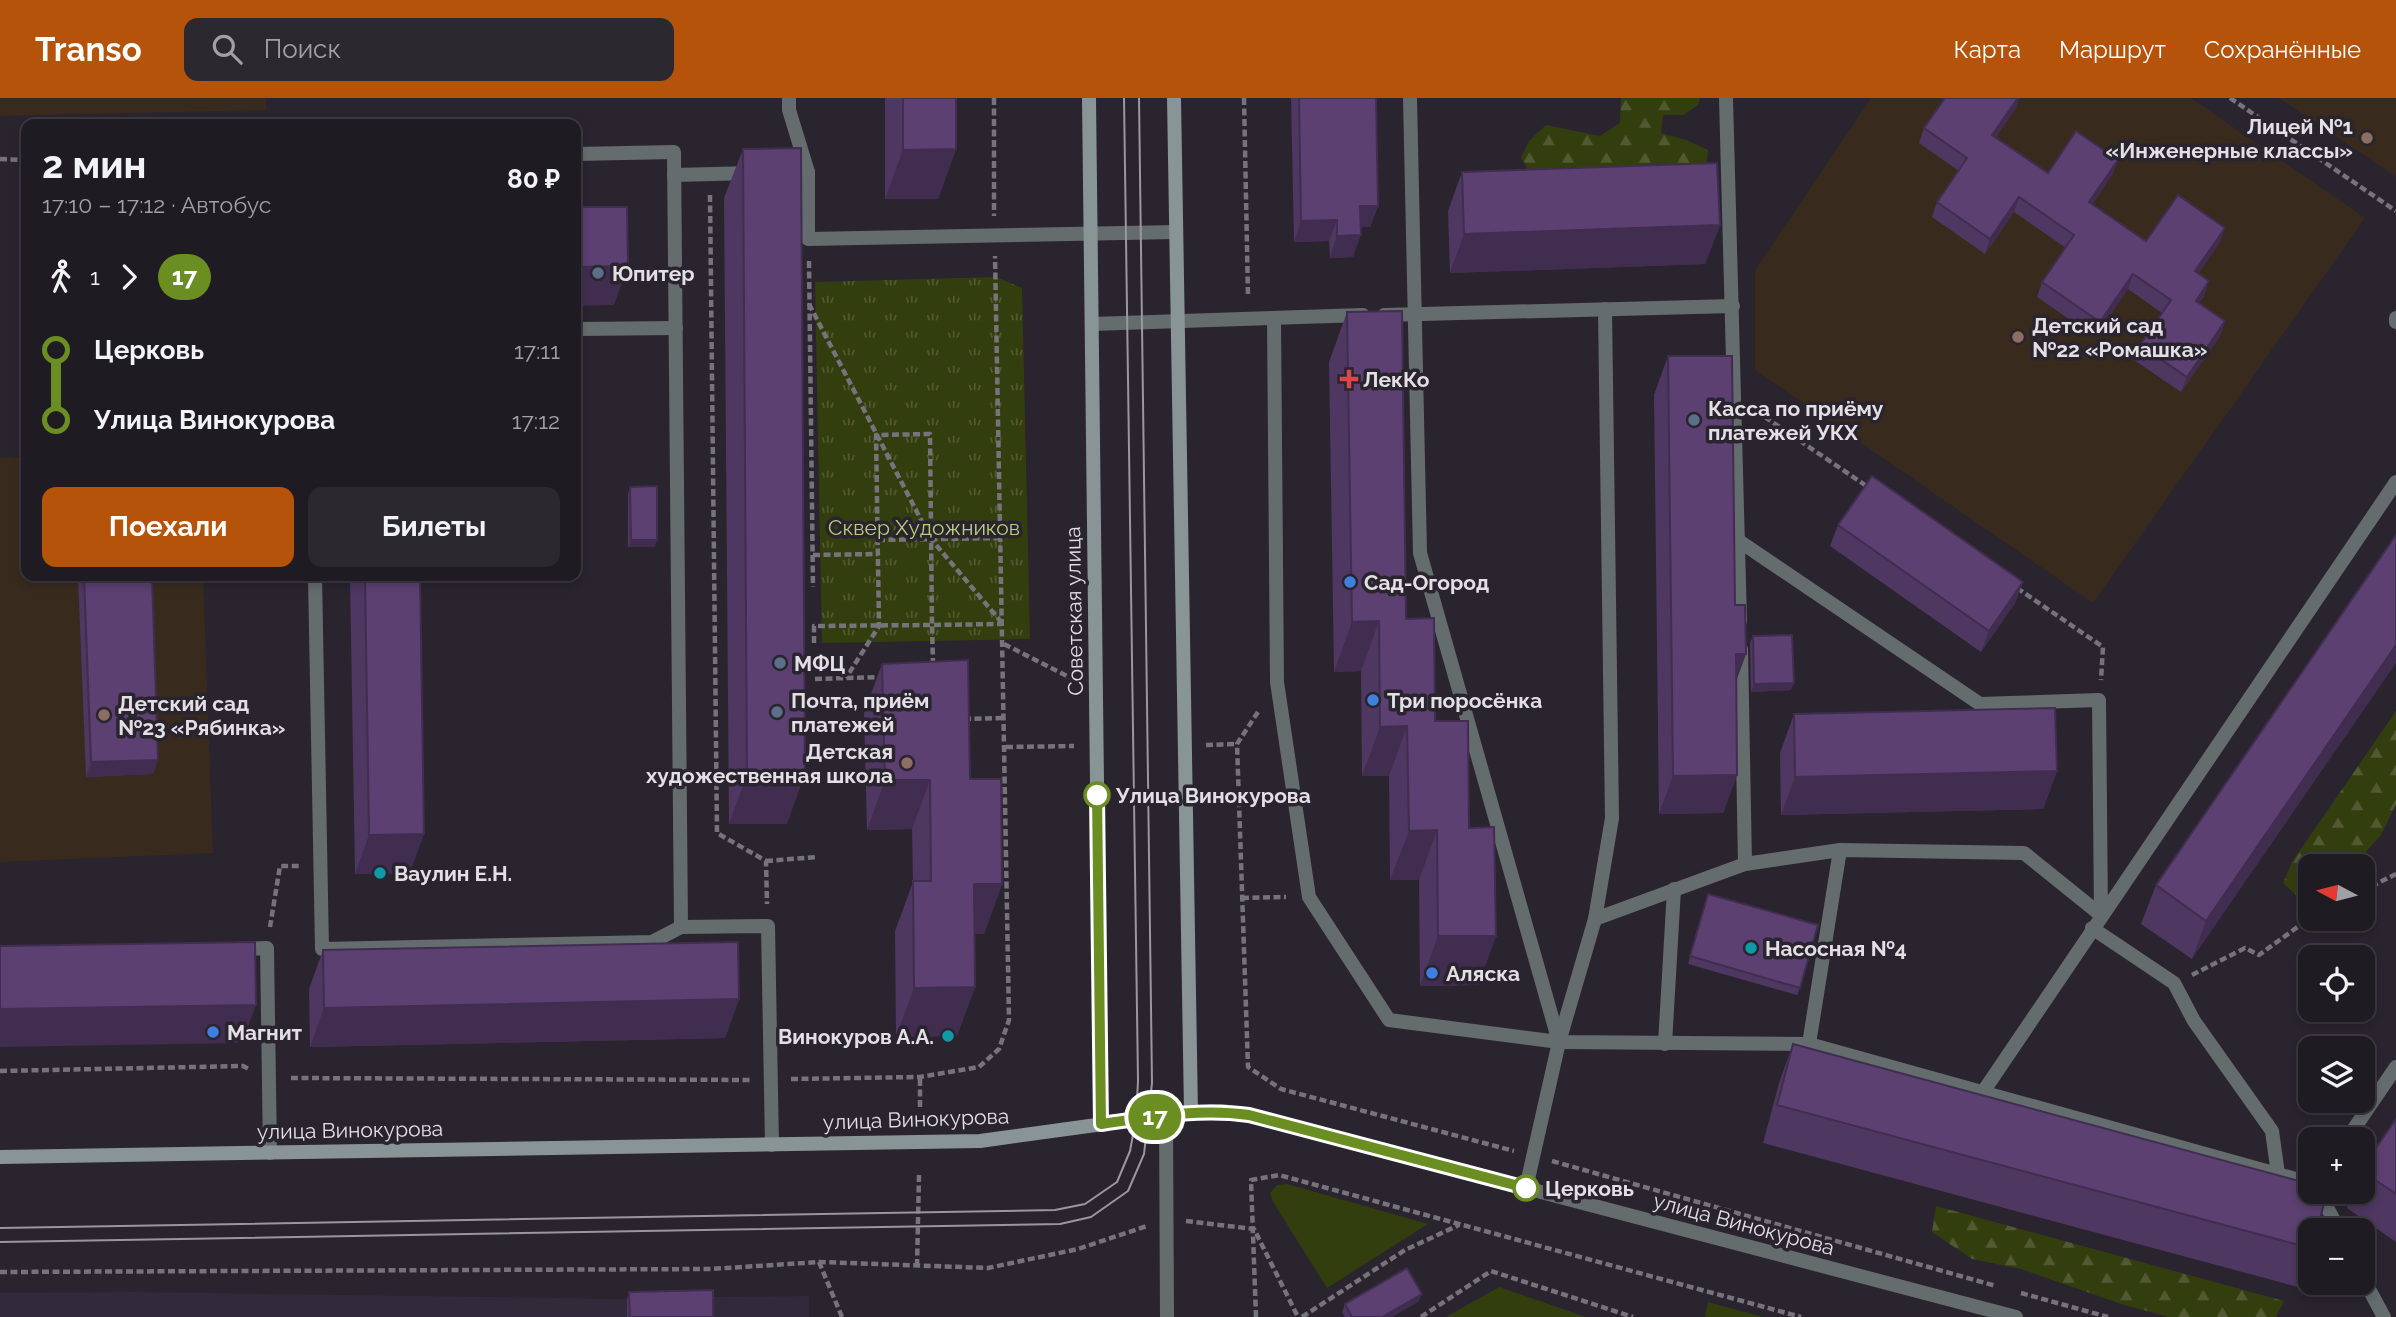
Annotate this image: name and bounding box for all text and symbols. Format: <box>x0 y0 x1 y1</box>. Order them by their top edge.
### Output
search box <box>184 18 674 81</box>
text: Transo <box>35 30 142 69</box>
icon: search <box>208 30 246 68</box>
text: Поиск <box>264 34 341 64</box>
text: Карта <box>1953 35 2021 64</box>
text: Маршрут <box>2059 35 2166 64</box>
text: Сохранённые <box>2204 35 2361 64</box>
place label: Лицей №1 «Инженерные классы» <box>2106 114 2353 163</box>
marker: Лицей №1 «Инженерные классы» <box>2359 130 2375 146</box>
text: 2 мин <box>42 142 147 187</box>
text: 80 ₽ <box>507 164 560 194</box>
text: 17:10 – 17:12 · Автобус <box>42 191 271 218</box>
icon: walk <box>42 258 80 296</box>
icon: forward <box>110 258 148 296</box>
place label: Юпитер <box>612 261 695 286</box>
text: 17 <box>172 262 197 291</box>
text: 1 <box>90 263 100 290</box>
marker: Юпитер <box>590 265 606 281</box>
place label: Детский сад №22 «Ромашка» <box>2032 313 2207 362</box>
marker: Детский сад №22 «Ромашка» <box>2010 329 2026 345</box>
text: Церковь <box>94 335 204 365</box>
text: 17:11 <box>514 337 560 364</box>
place label: ЛекКо <box>1363 367 1430 392</box>
marker: ЛекКо <box>1341 371 1357 387</box>
place label: Касса по приёму платежей УКХ <box>1708 396 1884 445</box>
text: Улица Винокурова <box>94 405 335 435</box>
text: 17:12 <box>512 407 560 434</box>
marker: Касса по приёму платежей УКХ <box>1686 412 1702 428</box>
button: Поехали <box>42 487 294 567</box>
button: Билеты <box>308 487 560 567</box>
park label: Сквер Художников <box>828 515 1020 540</box>
street label: Советская улица <box>1060 526 1088 696</box>
place label: Сад-Огород <box>1364 570 1489 595</box>
marker: Сад-Огород <box>1342 574 1358 590</box>
place label: МФЦ <box>794 651 846 676</box>
marker: МФЦ <box>772 655 788 671</box>
place label: Почта, приём платежей <box>791 688 929 737</box>
place label: Три поросёнка <box>1387 688 1542 713</box>
place label: Детский сад №23 «Рябинка» <box>118 691 285 740</box>
marker: Три поросёнка <box>1365 692 1381 708</box>
marker: Почта, приём платежей <box>769 704 785 720</box>
marker: Детский сад №23 «Рябинка» <box>96 707 112 723</box>
place label: Детская художественная школа <box>646 739 893 788</box>
marker: Детская художественная школа <box>899 755 915 771</box>
marker: Улица Винокурова <box>1084 782 1110 808</box>
place label: Улица Винокурова <box>1115 783 1311 808</box>
north arrow <box>2298 854 2375 931</box>
map controls <box>2298 854 2375 1295</box>
place label: Ваулин Е.Н. <box>394 861 512 886</box>
marker: Ваулин Е.Н. <box>372 865 388 881</box>
place label: Насосная №4 <box>1765 936 1907 961</box>
marker: Насосная №4 <box>1743 940 1759 956</box>
button: locate <box>2298 945 2375 1022</box>
place label: Аляска <box>1446 961 1520 986</box>
marker: Аляска <box>1424 965 1440 981</box>
place label: Магнит <box>227 1020 303 1045</box>
marker: Магнит <box>205 1024 221 1040</box>
place label: Винокуров А.А. <box>778 1024 934 1049</box>
marker: Винокуров А.А. <box>940 1028 956 1044</box>
button: layers <box>2298 1036 2375 1113</box>
line badge: 17 <box>1124 1094 1186 1140</box>
text: 17 <box>1142 1102 1168 1131</box>
street label: улица Винокурова <box>822 1103 1010 1135</box>
street label: улица Винокурова <box>257 1116 443 1144</box>
button: + <box>2298 1127 2375 1204</box>
marker: Церковь <box>1513 1175 1539 1201</box>
place label: Церковь <box>1545 1176 1634 1201</box>
street label: улица Винокурова <box>1651 1188 1837 1260</box>
button: − <box>2298 1218 2375 1295</box>

